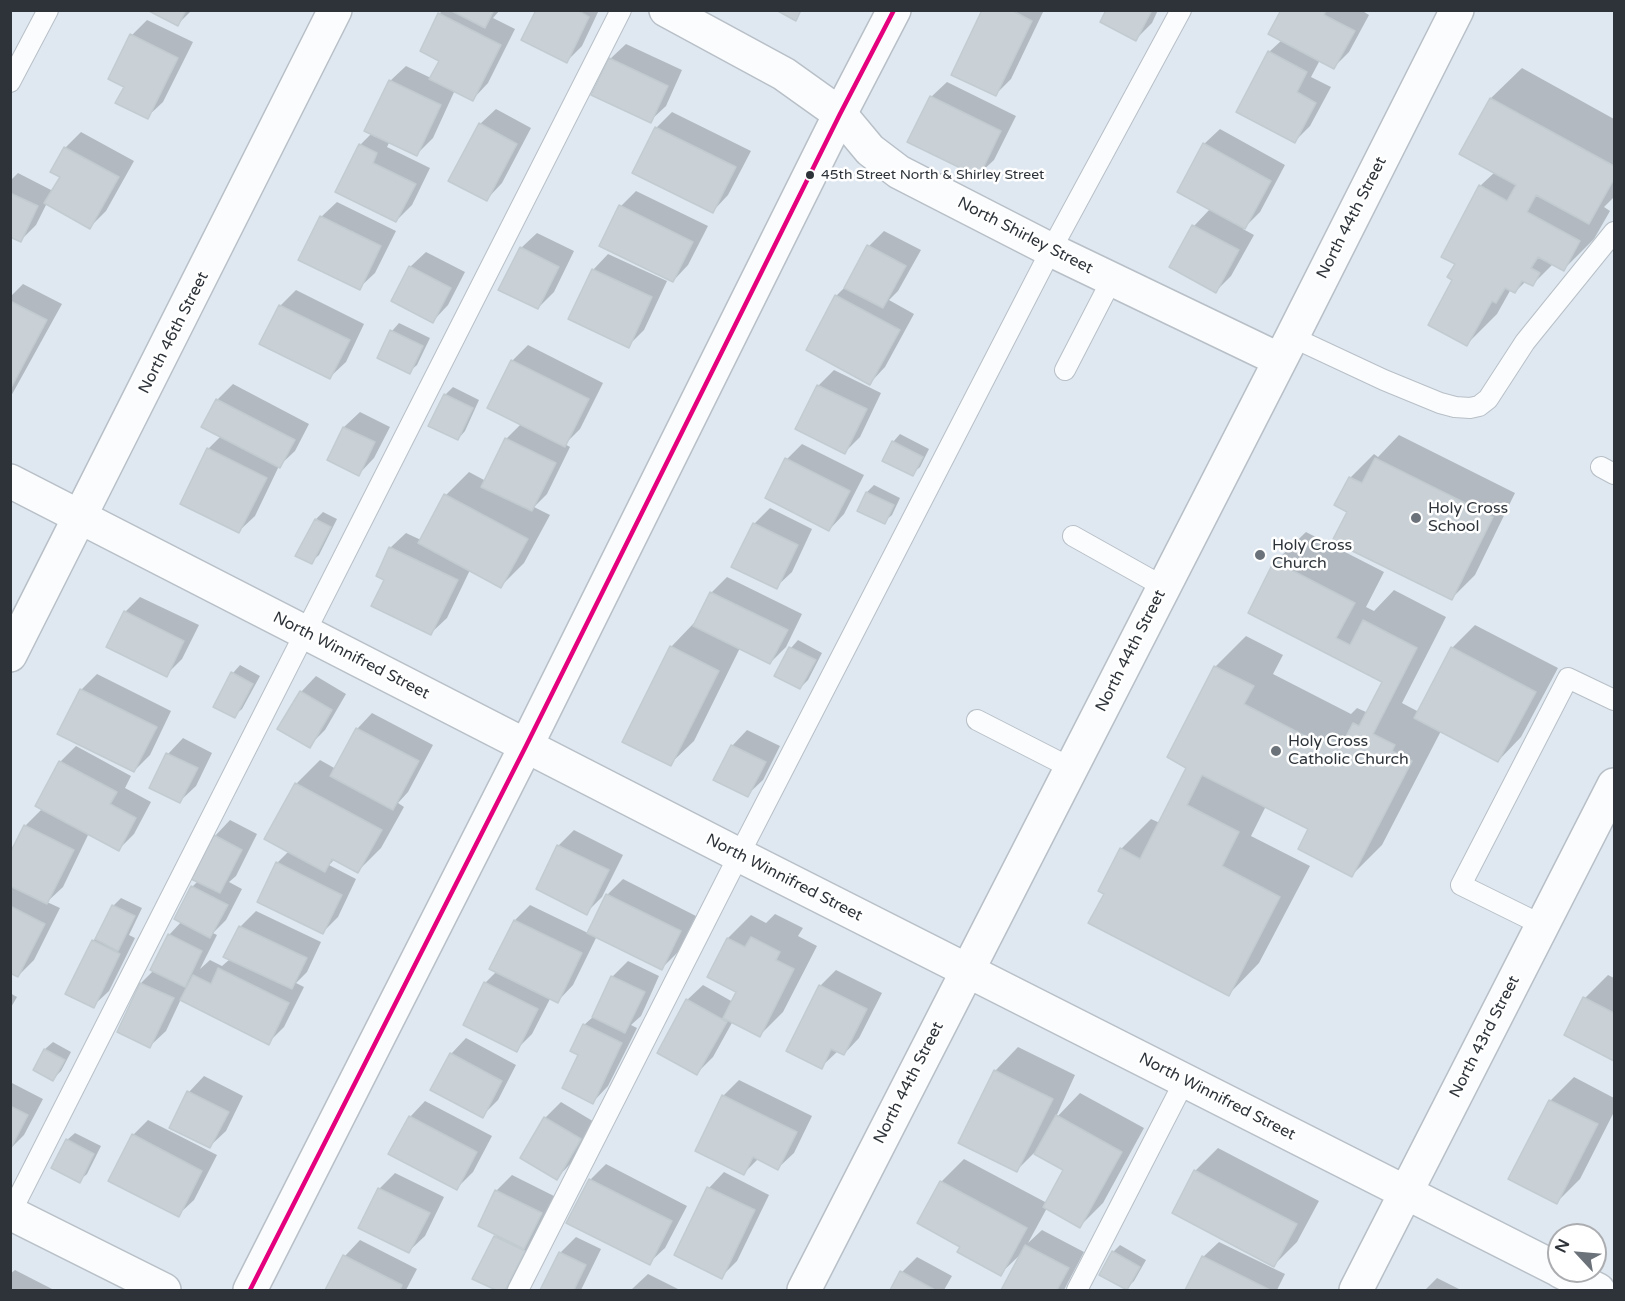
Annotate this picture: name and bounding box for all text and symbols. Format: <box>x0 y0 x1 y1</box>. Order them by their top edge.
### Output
street label: North 44th Street <box>1313 154 1391 282</box>
place label: 45th Street North & Shirley Street <box>821 167 1044 183</box>
marker: 45th Street North & Shirley Street <box>804 169 816 181</box>
street label: North Shirley Street <box>954 194 1096 278</box>
street label: North 46th Street <box>135 269 213 397</box>
place label: Holy Cross School <box>1428 499 1508 537</box>
marker: Holy Cross School <box>1409 511 1423 525</box>
place label: Holy Cross Church <box>1272 536 1352 574</box>
marker: Holy Cross Church <box>1253 548 1267 562</box>
street label: North 44th Street <box>1092 587 1170 715</box>
street label: North Winnifred Street <box>270 608 432 704</box>
place label: Holy Cross Catholic Church <box>1288 732 1409 770</box>
marker: Holy Cross Catholic Church <box>1269 744 1283 758</box>
street label: North Winnifred Street <box>703 830 865 926</box>
street label: North 43rd Street <box>1446 973 1524 1101</box>
street label: North 44th Street <box>870 1019 948 1147</box>
street label: North Winnifred Street <box>1136 1049 1298 1145</box>
north arrow <box>1547 1223 1607 1283</box>
text: N <box>1551 1236 1574 1256</box>

